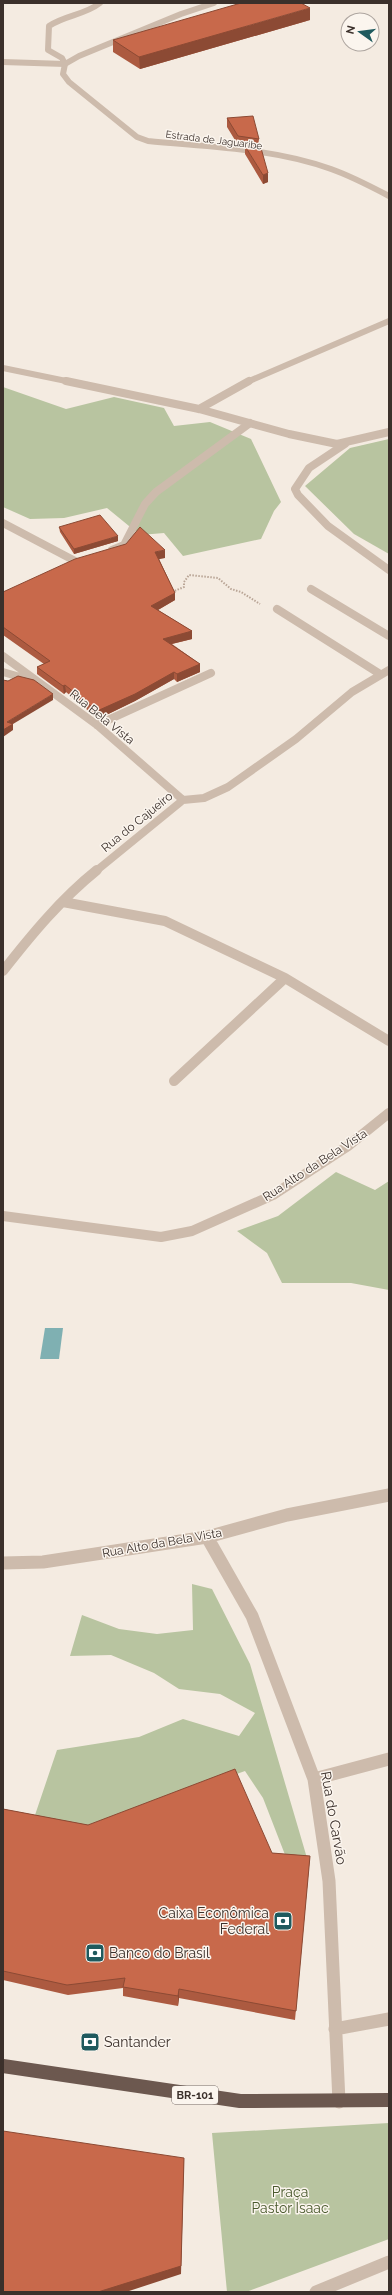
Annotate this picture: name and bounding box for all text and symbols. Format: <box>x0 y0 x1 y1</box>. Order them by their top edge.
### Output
north arrow <box>340 12 380 52</box>
text: N <box>343 24 358 35</box>
street label: Estrada de Jaguaribe <box>165 129 263 151</box>
street label: Rua Bela Vista <box>67 687 137 747</box>
street label: Rua do Cajueiro <box>99 789 175 855</box>
street label: Rua Alto da Bela Vista <box>260 1126 370 1204</box>
street label: Rua Alto da Bela Vista <box>101 1526 223 1560</box>
street label: Rua do Carvão <box>318 1770 350 1866</box>
place label: Caixa Econômica Federal <box>159 1905 269 1937</box>
bank icon: Caixa Econômica Federal <box>272 1910 294 1932</box>
bank icon: Banco do Brasil <box>84 1942 106 1964</box>
place label: Banco do Brasil <box>109 1945 210 1961</box>
bank icon: Santander <box>79 2031 101 2053</box>
place label: Santander <box>104 2034 171 2050</box>
road number: BR-101 <box>172 2086 218 2104</box>
park label: Praça Pastor Isaac <box>251 2184 329 2216</box>

